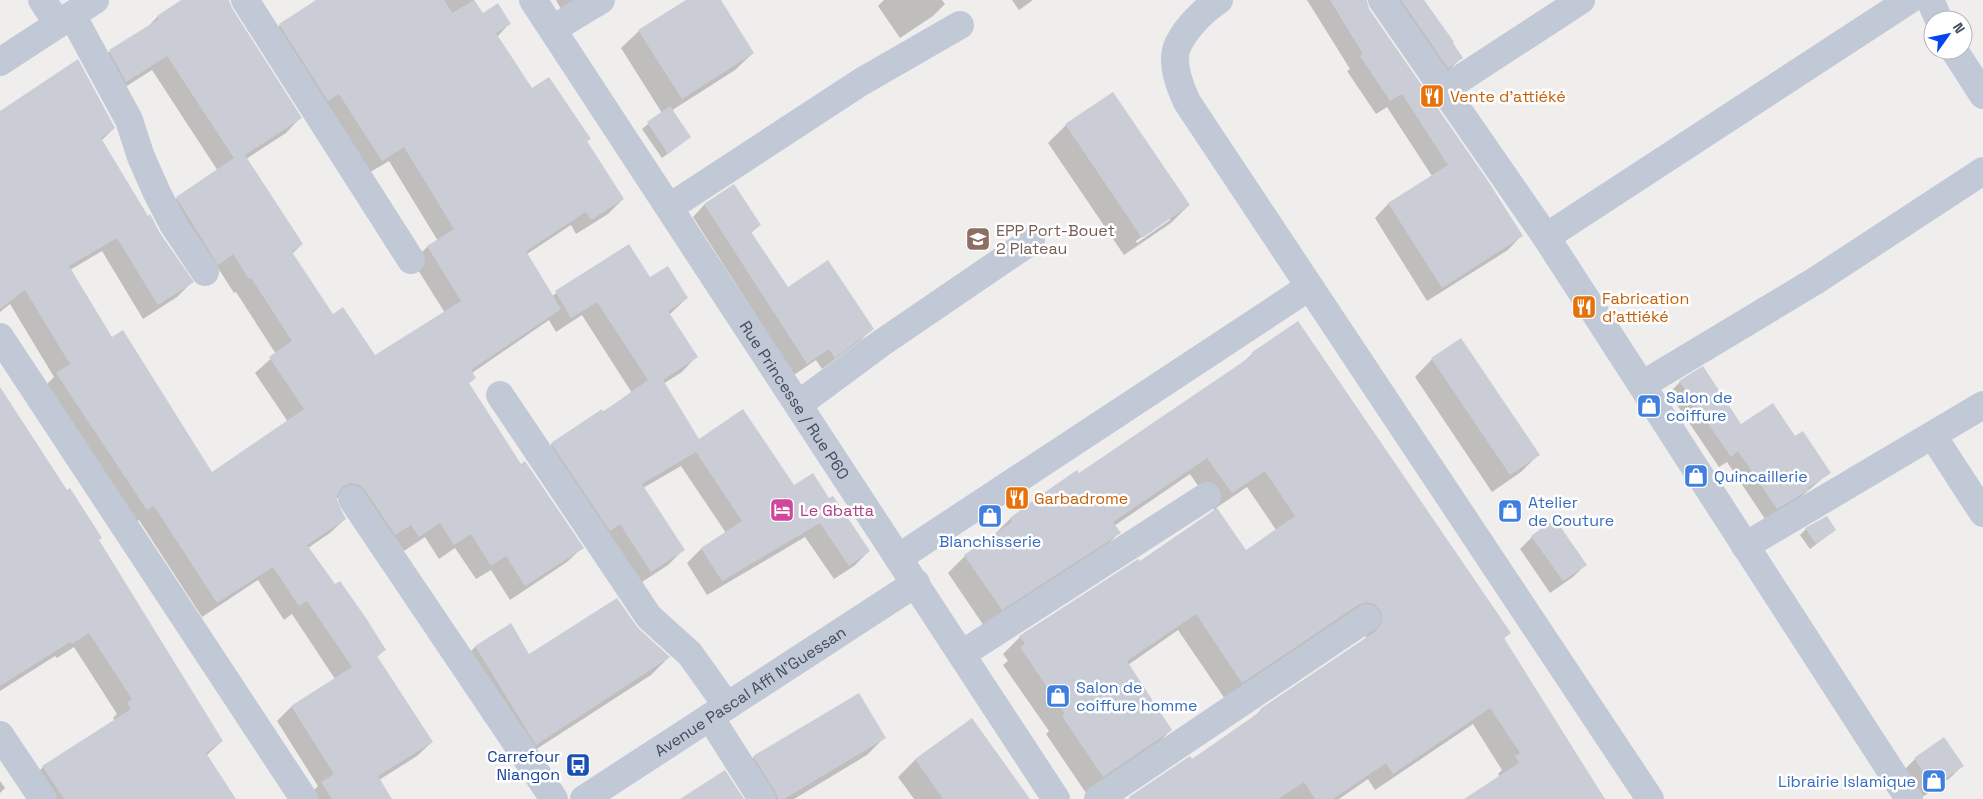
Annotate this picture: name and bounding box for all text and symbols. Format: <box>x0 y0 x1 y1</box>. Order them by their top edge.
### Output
north arrow <box>1923 10 1973 60</box>
text: N <box>1949 19 1969 37</box>
restaurant icon: Vente d'attiéké <box>1419 83 1445 109</box>
place label: Vente d'attiéké <box>1450 86 1566 107</box>
place label: EPP Port-Bouet 2 Plateau <box>996 220 1115 259</box>
school or university icon: EPP Port-Bouet 2 Plateau <box>965 226 991 252</box>
place label: Fabrication d'attiéké <box>1602 288 1689 327</box>
restaurant icon: Fabrication d'attiéké <box>1571 294 1597 320</box>
street label: Rue Princesse / Rue P60 <box>735 317 854 484</box>
place label: Salon de coiffure <box>1666 387 1733 426</box>
shop icon: Salon de coiffure <box>1636 393 1662 419</box>
shop icon: Quincaillerie <box>1683 463 1709 489</box>
place label: Quincaillerie <box>1714 466 1808 487</box>
restaurant icon: Garbadrome <box>1004 485 1030 511</box>
place label: Garbadrome <box>1034 488 1128 509</box>
place label: Atelier de Couture <box>1528 492 1614 531</box>
hotel icon: Le Gbatta <box>769 497 795 523</box>
shop icon: Atelier de Couture <box>1497 498 1523 524</box>
place label: Le Gbatta <box>800 500 874 521</box>
shop icon: Blanchisserie <box>977 503 1003 529</box>
place label: Blanchisserie <box>939 531 1041 552</box>
street label: Avenue Pascal Affi N'Guessan <box>651 622 850 761</box>
place label: Salon de coiffure homme <box>1076 677 1197 716</box>
shop icon: Salon de coiffure homme <box>1045 683 1071 709</box>
place label: Carrefour Niangon <box>487 746 560 785</box>
bus stop icon: Carrefour Niangon <box>565 752 591 778</box>
shop icon: Librairie Islamique <box>1921 768 1947 794</box>
place label: Librairie Islamique <box>1778 771 1916 792</box>

